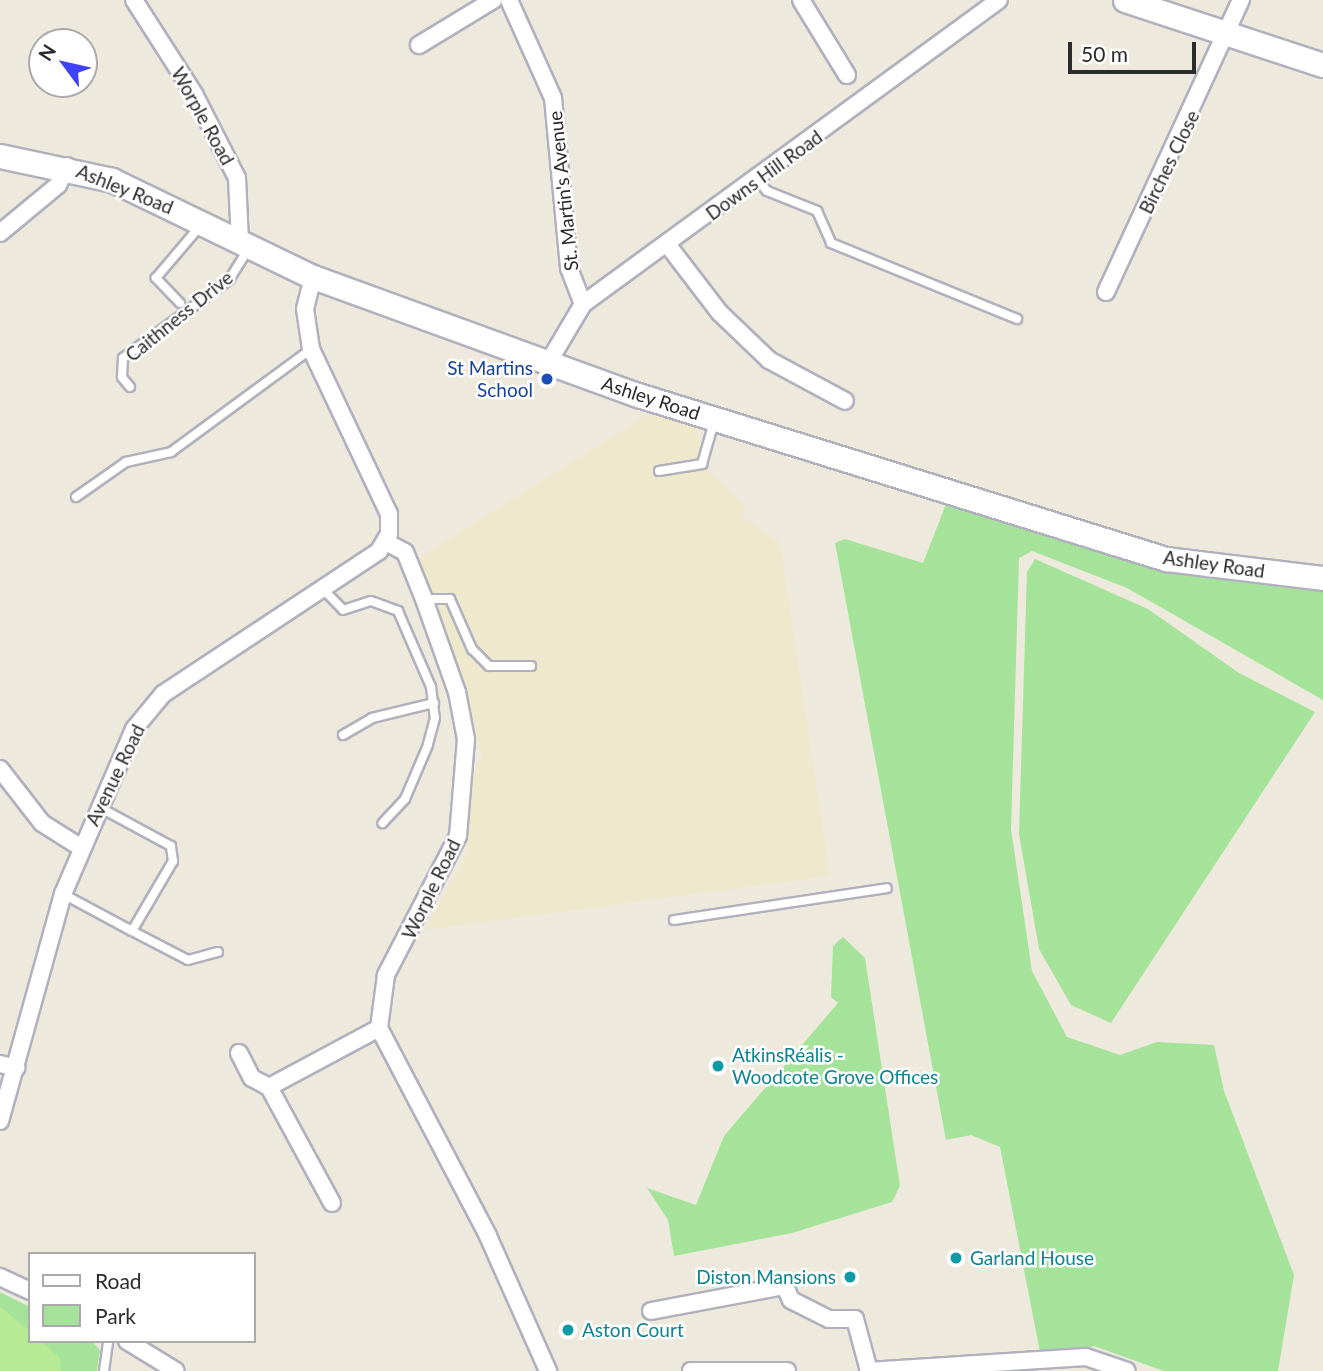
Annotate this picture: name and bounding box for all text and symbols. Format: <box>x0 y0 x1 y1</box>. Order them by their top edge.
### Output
north arrow <box>28 28 98 98</box>
scale bar <box>1071 28 1199 72</box>
text: N <box>33 40 60 65</box>
text: 50 m <box>1081 41 1128 66</box>
street label: Worple Road <box>167 63 239 169</box>
street label: Birches Close <box>1134 107 1204 217</box>
street label: St. Martin's Avenue <box>543 109 583 273</box>
street label: Downs Hill Road <box>701 125 827 225</box>
street label: Ashley Road <box>73 159 177 219</box>
street label: Caithness Drive <box>121 266 237 366</box>
place label: St Martins School <box>447 357 533 401</box>
marker: St Martins School <box>539 371 555 387</box>
street label: Ashley Road <box>599 371 703 425</box>
street label: Ashley Road <box>1162 546 1266 582</box>
street label: Avenue Road <box>81 721 149 829</box>
street label: Worple Road <box>397 835 465 943</box>
place label: AtkinsRéalis - Woodcote Grove Offices <box>732 1044 938 1088</box>
marker: AtkinsRéalis - Woodcote Grove Offices <box>710 1058 726 1074</box>
place label: Garland House <box>970 1247 1094 1269</box>
marker: Garland House <box>948 1250 964 1266</box>
legend <box>28 1252 256 1343</box>
place label: Diston Mansions <box>696 1266 836 1288</box>
text: Road <box>95 1268 142 1293</box>
marker: Diston Mansions <box>842 1269 858 1285</box>
text: Park <box>95 1303 136 1328</box>
place label: Aston Court <box>582 1319 684 1341</box>
marker: Aston Court <box>560 1322 576 1338</box>

